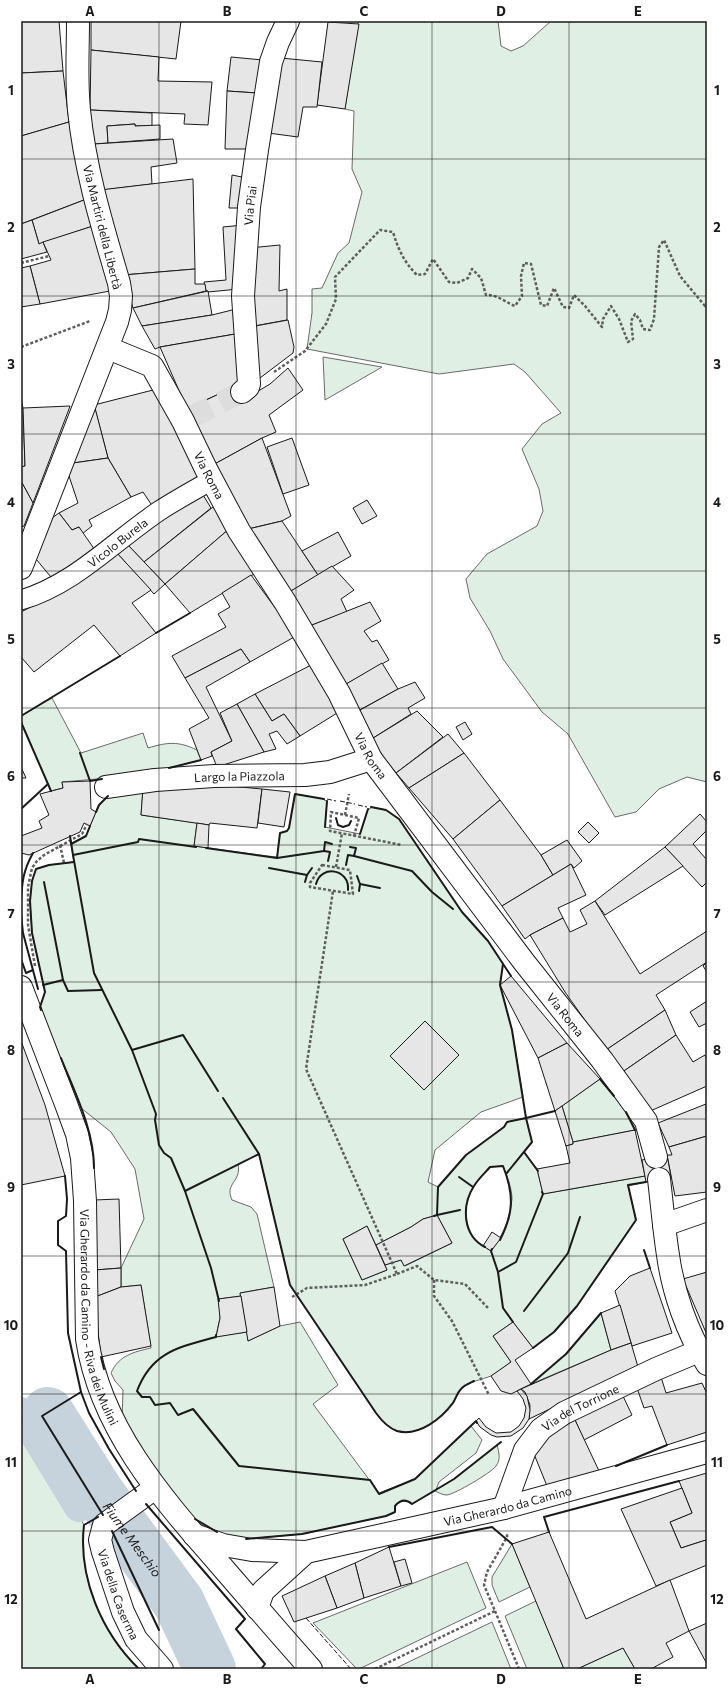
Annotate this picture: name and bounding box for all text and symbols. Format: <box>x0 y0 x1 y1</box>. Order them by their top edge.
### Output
text: A <box>85 3 95 19</box>
text: B <box>223 3 232 19</box>
text: C <box>360 3 369 19</box>
text: D <box>496 3 506 19</box>
text: E <box>634 3 642 19</box>
text: 1 <box>8 82 14 98</box>
text: 1 <box>714 82 720 98</box>
street label: Via Martiri della Libertà <box>81 163 125 291</box>
street label: Via Piai <box>241 185 259 226</box>
text: 2 <box>7 219 15 235</box>
text: 2 <box>713 219 721 235</box>
text: 3 <box>7 356 15 372</box>
text: 3 <box>713 356 721 372</box>
street label: Via Roma <box>192 449 228 501</box>
text: 4 <box>7 494 15 510</box>
text: 4 <box>713 494 721 510</box>
street label: Vicolo Burela <box>85 515 150 570</box>
text: 5 <box>7 631 15 647</box>
text: 5 <box>713 631 721 647</box>
street label: Via Roma <box>352 730 390 781</box>
text: 6 <box>7 768 15 784</box>
street label: Largo la Piazzola <box>194 768 285 784</box>
text: 6 <box>713 768 721 784</box>
text: 7 <box>7 905 15 921</box>
text: 7 <box>713 905 721 921</box>
street label: Via Roma <box>544 990 587 1039</box>
text: 8 <box>7 1042 15 1058</box>
text: 8 <box>713 1042 721 1058</box>
text: 9 <box>7 1179 15 1195</box>
text: 9 <box>713 1179 721 1195</box>
street label: Via Gherardo da Camino - Riva dei Mulini <box>78 1209 122 1427</box>
text: 10 <box>4 1317 19 1333</box>
text: 10 <box>710 1317 725 1333</box>
street label: Via del Torrione <box>539 1381 621 1434</box>
text: 11 <box>5 1454 17 1470</box>
text: 11 <box>711 1454 723 1470</box>
street label: Via Gherardo da Camino <box>442 1483 573 1528</box>
water label: Fiume Meschio <box>100 1499 165 1580</box>
street label: Via della Caserma <box>95 1547 142 1642</box>
text: 12 <box>4 1591 18 1607</box>
text: 12 <box>710 1591 724 1607</box>
text: A <box>85 1671 95 1687</box>
text: B <box>223 1671 232 1687</box>
text: C <box>360 1671 369 1687</box>
text: D <box>496 1671 506 1687</box>
text: E <box>634 1671 642 1687</box>

